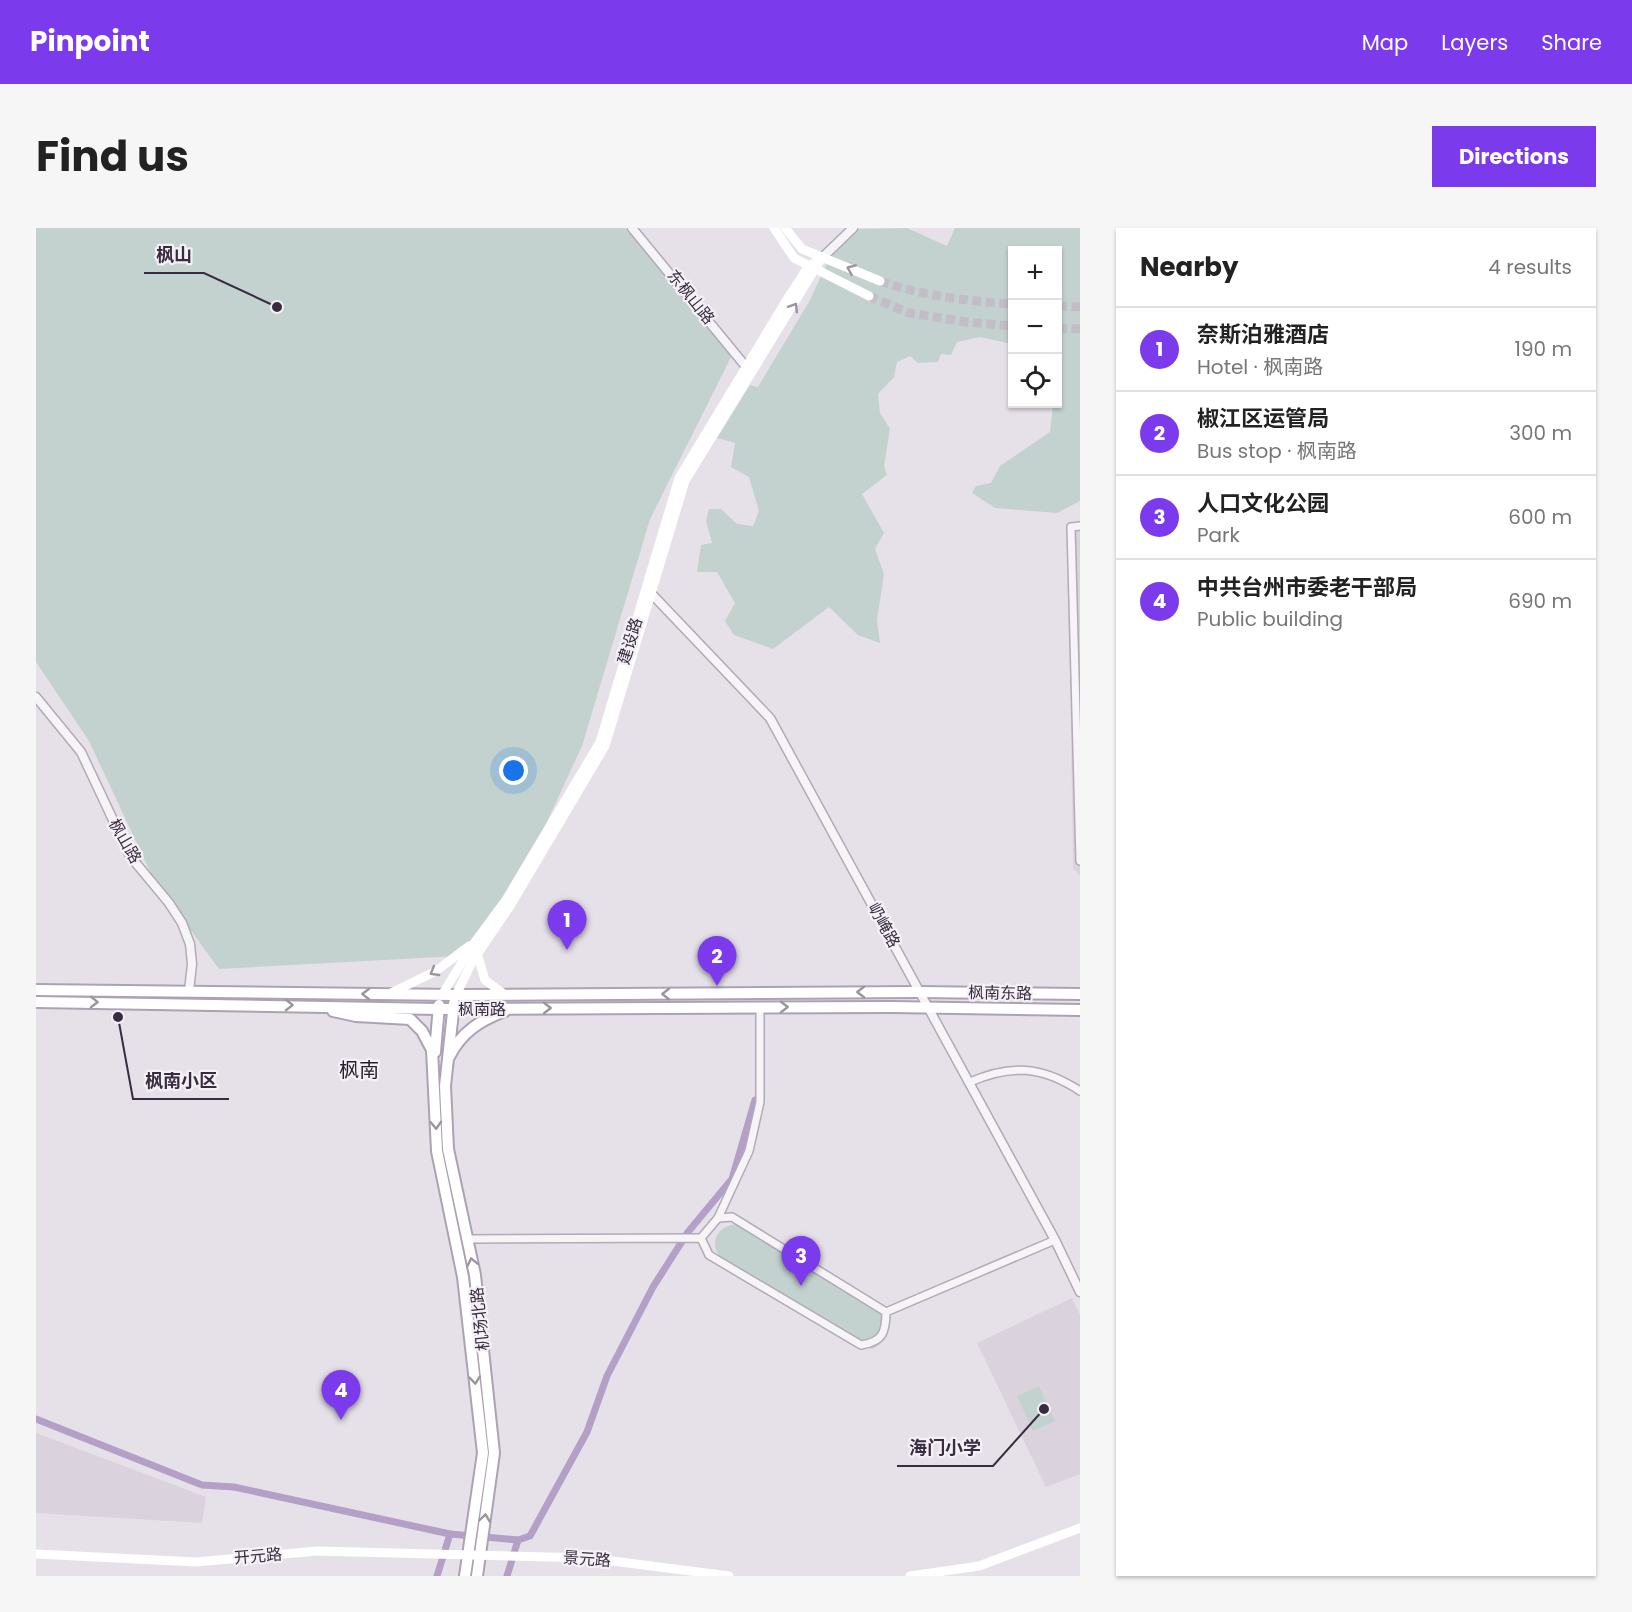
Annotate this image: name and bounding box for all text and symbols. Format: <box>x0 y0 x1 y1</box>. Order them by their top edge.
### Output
text: Pinpoint <box>30 22 150 61</box>
text: Map <box>1362 28 1408 57</box>
text: Layers <box>1441 28 1508 57</box>
text: Share <box>1541 28 1602 57</box>
button: Directions <box>1432 126 1596 187</box>
text: Find us <box>36 127 189 186</box>
callout: 枫山 <box>144 237 204 273</box>
text: 枫山 <box>156 242 192 267</box>
map controls <box>1008 246 1062 408</box>
button: + <box>1008 246 1062 300</box>
text: Nearby <box>1140 249 1238 285</box>
text: 4 results <box>1488 253 1572 281</box>
one-way arrow <box>847 264 858 276</box>
street label: 东枫山路 <box>662 265 720 329</box>
button: − <box>1008 300 1062 354</box>
one-way arrow <box>786 303 798 313</box>
text: 奈斯泊雅酒店 <box>1197 319 1329 350</box>
text: 1 <box>1156 335 1163 363</box>
text: 190 m <box>1515 335 1572 363</box>
text: Hotel · 枫南路 <box>1197 353 1323 381</box>
button: locate <box>1008 354 1062 408</box>
text: 椒江区运管局 <box>1197 403 1329 434</box>
text: 2 <box>1154 419 1165 447</box>
text: 300 m <box>1509 419 1572 447</box>
text: Bus stop · 枫南路 <box>1197 437 1357 465</box>
text: 人口文化公园 <box>1197 488 1329 519</box>
text: 3 <box>1153 503 1166 531</box>
text: 600 m <box>1508 503 1572 531</box>
text: Park <box>1197 521 1240 549</box>
text: 中共台州市委老干部局 <box>1197 572 1417 603</box>
text: 4 <box>1153 587 1166 615</box>
text: 690 m <box>1508 587 1572 615</box>
text: Public building <box>1197 605 1343 633</box>
street label: 建设路 <box>612 615 648 667</box>
your location <box>499 756 528 785</box>
street label: 枫山路 <box>103 814 147 868</box>
street label: 屷崦路 <box>863 898 905 952</box>
pin: 1 <box>548 900 586 950</box>
pin: 2 <box>698 936 736 986</box>
one-way arrow <box>430 964 440 976</box>
street label: 枫南东路 <box>968 981 1032 1005</box>
one-way arrow <box>856 986 865 998</box>
one-way arrow <box>361 988 370 1000</box>
one-way arrow <box>661 988 670 1000</box>
one-way arrow <box>90 996 99 1008</box>
street label: 枫南路 <box>458 998 506 1021</box>
one-way arrow <box>285 999 294 1011</box>
one-way arrow <box>780 1001 789 1013</box>
one-way arrow <box>543 1002 552 1014</box>
district label: 枫南 <box>339 1056 379 1084</box>
callout: 枫南小区 <box>133 1063 229 1099</box>
text: 枫南小区 <box>145 1068 217 1093</box>
one-way arrow <box>429 1121 442 1130</box>
pin: 3 <box>782 1236 820 1286</box>
one-way arrow <box>466 1257 479 1267</box>
street label: 机场北路 <box>465 1286 495 1352</box>
pin: 4 <box>322 1370 360 1420</box>
one-way arrow <box>468 1375 480 1385</box>
callout: 海门小学 <box>897 1430 993 1466</box>
text: 海门小学 <box>909 1435 981 1460</box>
one-way arrow <box>479 1514 491 1523</box>
street label: 开元路 <box>233 1542 283 1570</box>
street label: 景元路 <box>562 1546 612 1572</box>

